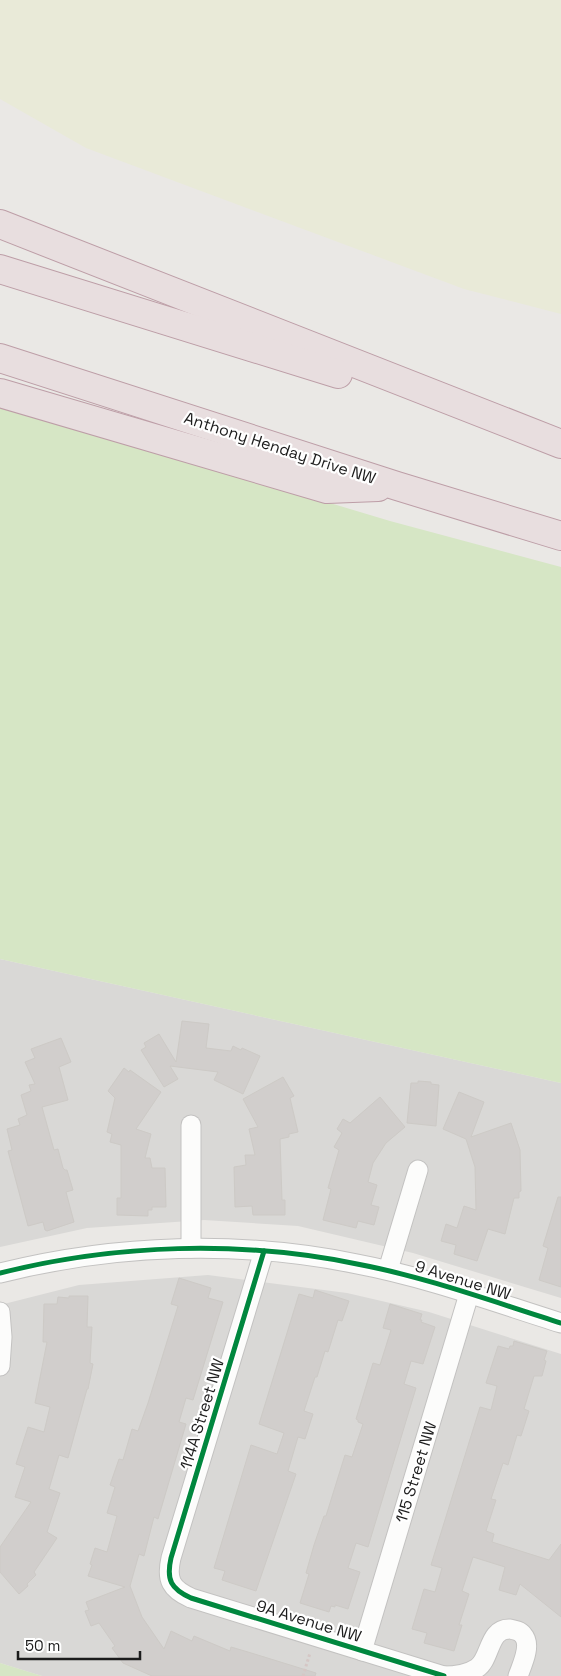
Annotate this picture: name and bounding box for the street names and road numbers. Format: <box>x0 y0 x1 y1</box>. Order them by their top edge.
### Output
street label: Anthony Henday Drive NW <box>181 407 379 489</box>
street label: 9 Avenue NW <box>413 1255 513 1305</box>
street label: 114A Street NW <box>175 1356 229 1472</box>
street label: 115 Street NW <box>391 1419 441 1525</box>
street label: 9A Avenue NW <box>254 1595 364 1647</box>

